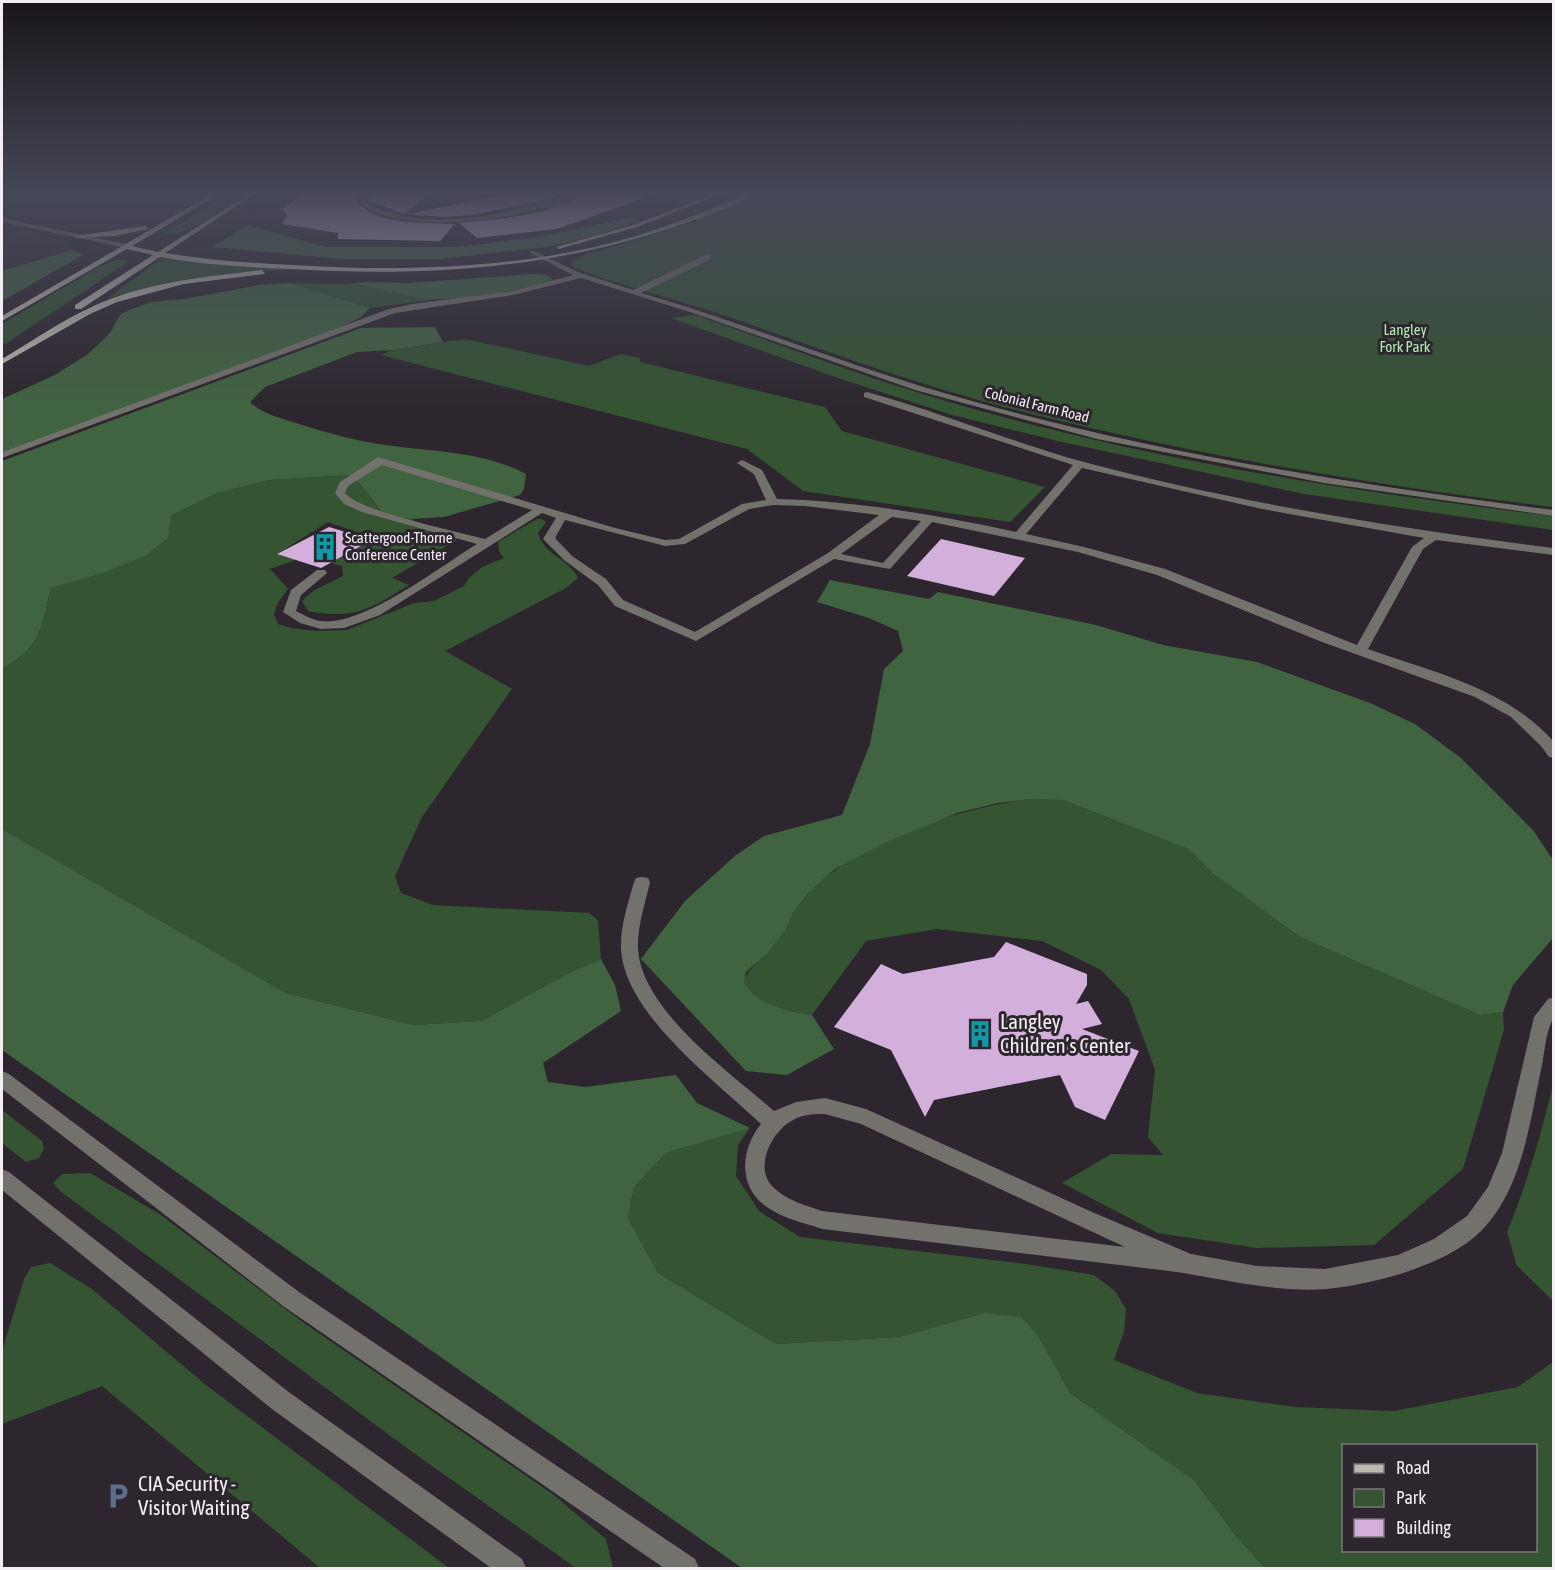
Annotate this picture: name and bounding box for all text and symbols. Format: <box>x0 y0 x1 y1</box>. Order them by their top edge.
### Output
park label: Langley Fork Park <box>1380 321 1431 355</box>
street label: Colonial Farm Road <box>983 383 1091 426</box>
place label: Scattergood-Thorne Conference Center <box>345 529 453 563</box>
building icon: Scattergood-Thorne Conference Center <box>310 532 340 562</box>
place label: Langley Children’s Center <box>1000 1009 1131 1057</box>
building icon: Langley Children’s Center <box>965 1019 995 1049</box>
legend <box>1342 1444 1537 1552</box>
text: Road <box>1396 1457 1430 1478</box>
place label: CIA Security - Visitor Waiting <box>138 1471 249 1519</box>
parking icon: CIA Security - Visitor Waiting <box>103 1481 133 1511</box>
text: Park <box>1396 1487 1426 1508</box>
text: Building <box>1396 1517 1451 1538</box>

